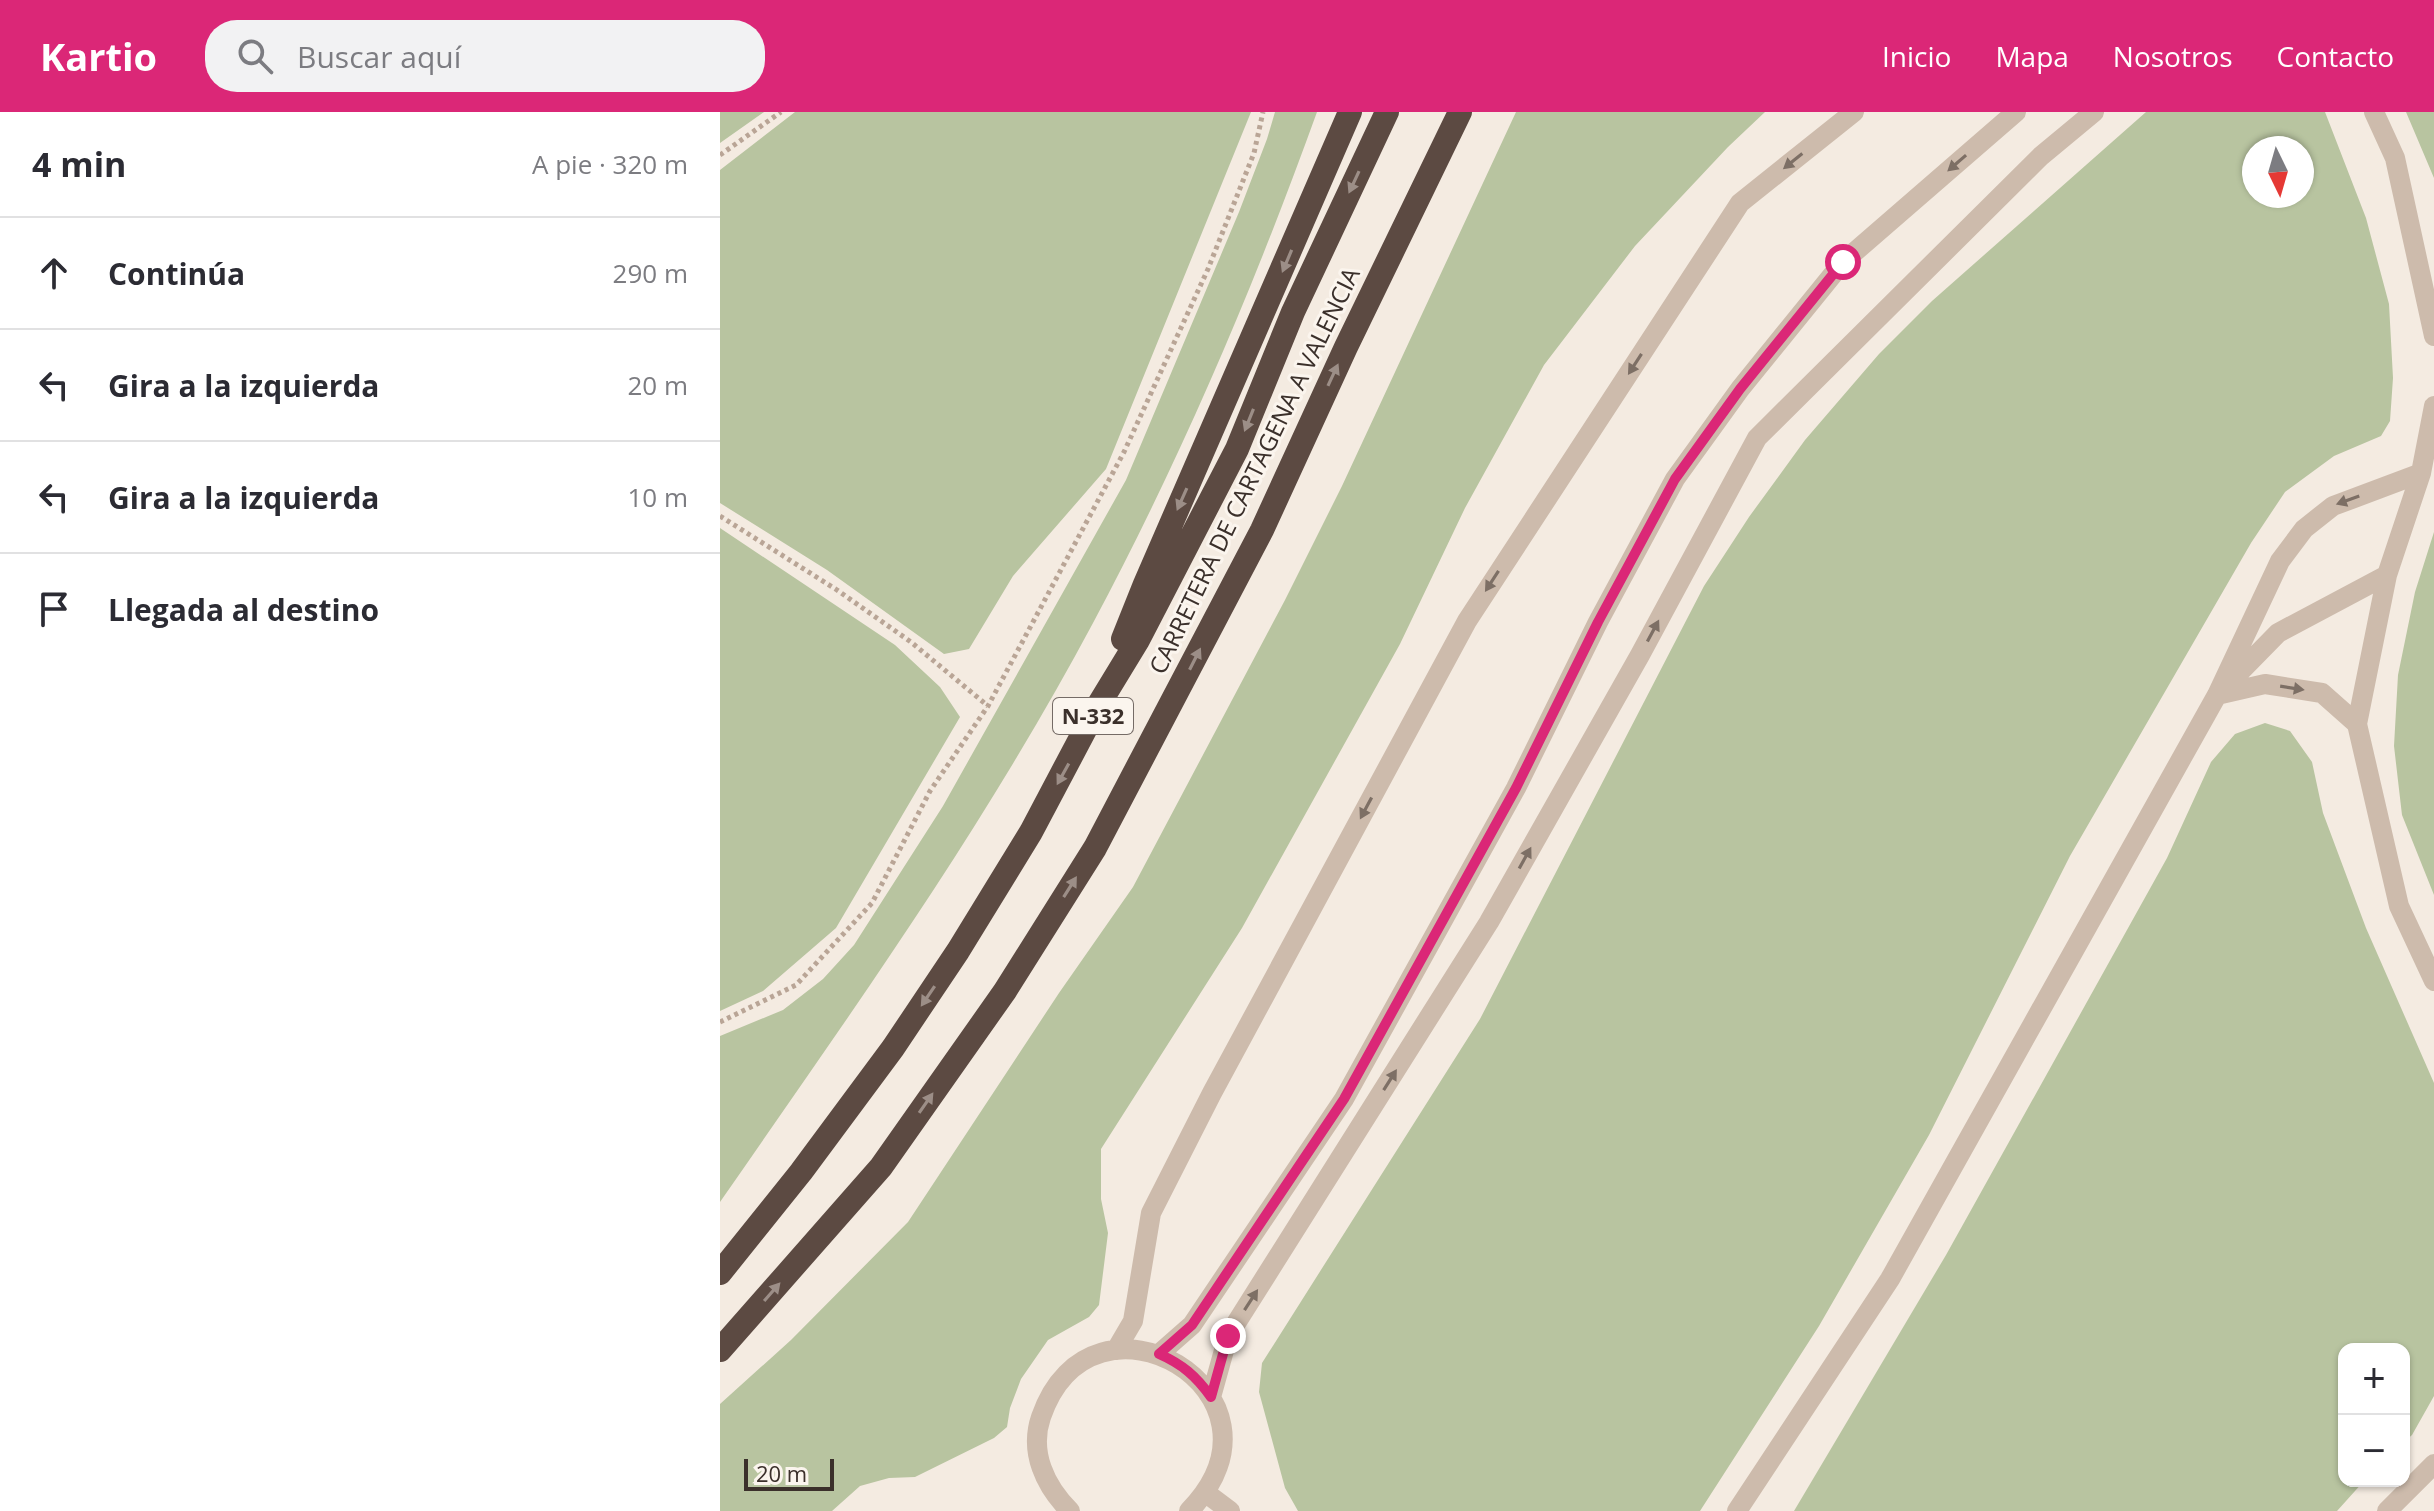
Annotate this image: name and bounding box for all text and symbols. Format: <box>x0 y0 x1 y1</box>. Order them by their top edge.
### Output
search box <box>205 20 765 92</box>
text: Kartio <box>40 30 157 82</box>
icon: search <box>233 34 277 78</box>
text: Buscar aquí <box>297 36 461 77</box>
text: Inicio <box>1882 37 1951 75</box>
text: Mapa <box>1995 37 2069 75</box>
text: Nosotros <box>2113 37 2233 75</box>
text: Contacto <box>2277 37 2394 75</box>
north arrow <box>2242 136 2314 208</box>
text: 4 min <box>32 141 126 187</box>
text: A pie · 320 m <box>532 146 688 182</box>
one-way arrow <box>1783 152 1803 169</box>
one-way arrow <box>1947 154 1967 171</box>
one-way arrow <box>1347 171 1361 194</box>
route start <box>1825 244 1861 280</box>
one-way arrow <box>1280 249 1293 273</box>
icon: ahead <box>32 251 76 295</box>
text: Continúa <box>108 253 245 294</box>
text: 290 m <box>613 255 688 291</box>
street label: CARRETERA DE CARTAGENA A VALENCIA <box>1140 261 1367 679</box>
one-way arrow <box>1628 353 1643 375</box>
icon: left <box>32 363 76 407</box>
one-way arrow <box>1326 363 1340 387</box>
text: Gira a la izquierda <box>108 365 380 406</box>
text: 20 m <box>627 367 688 403</box>
one-way arrow <box>1242 408 1255 432</box>
icon: left <box>32 475 76 519</box>
text: Gira a la izquierda <box>108 477 380 518</box>
text: 10 m <box>627 479 688 515</box>
one-way arrow <box>1175 487 1189 511</box>
one-way arrow <box>2335 494 2359 507</box>
one-way arrow <box>1485 571 1500 592</box>
icon: arrive <box>32 587 76 631</box>
text: Llegada al destino <box>108 589 379 630</box>
one-way arrow <box>1646 620 1659 643</box>
one-way arrow <box>1189 648 1202 671</box>
one-way arrow <box>2280 683 2305 695</box>
road number: N-332 <box>1053 698 1133 734</box>
one-way arrow <box>1056 763 1070 785</box>
one-way arrow <box>1359 797 1373 819</box>
one-way arrow <box>1518 847 1532 869</box>
one-way arrow <box>1062 876 1076 898</box>
one-way arrow <box>921 985 935 1007</box>
one-way arrow <box>1383 1069 1397 1091</box>
one-way arrow <box>917 1093 933 1114</box>
one-way arrow <box>763 1283 780 1303</box>
one-way arrow <box>1244 1289 1258 1311</box>
route end <box>1210 1318 1246 1354</box>
map controls <box>2338 1343 2410 1487</box>
button: + <box>2338 1343 2410 1415</box>
button: − <box>2338 1415 2410 1487</box>
scale bar <box>744 1455 834 1491</box>
text: 20 m <box>756 1458 807 1488</box>

